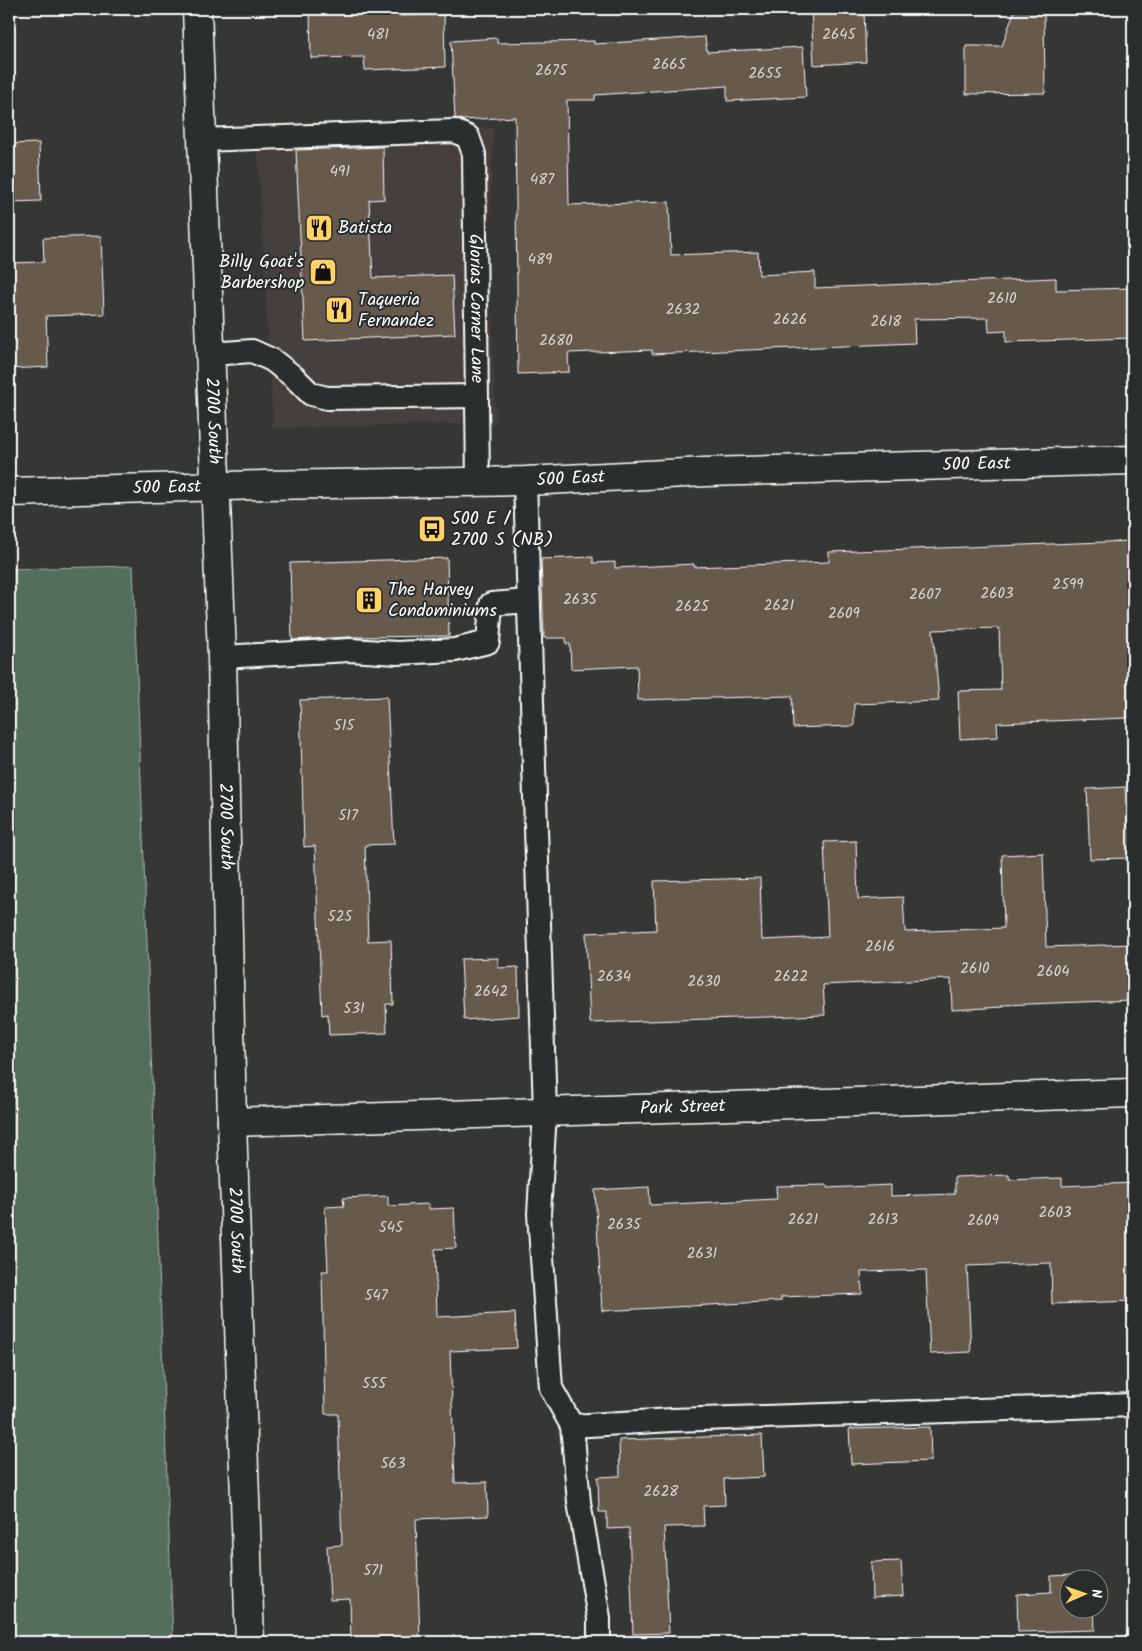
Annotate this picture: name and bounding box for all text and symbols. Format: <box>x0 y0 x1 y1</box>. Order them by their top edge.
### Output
house number: 481 <box>367 23 389 47</box>
house number: 2645 <box>822 23 857 47</box>
house number: 2665 <box>652 53 687 77</box>
house number: 2675 <box>535 59 568 83</box>
house number: 2655 <box>748 62 783 86</box>
house number: 491 <box>330 160 350 184</box>
house number: 487 <box>530 168 555 192</box>
restaurant icon: Batista <box>304 213 334 243</box>
place label: Batista <box>338 214 392 243</box>
street label: Glorias Corner Lane <box>460 234 491 383</box>
place label: Billy Goat's Barbershop <box>219 248 304 298</box>
house number: 489 <box>528 248 553 272</box>
shop icon: Billy Goat's Barbershop <box>308 257 338 287</box>
place label: Taqueria Fernandez <box>358 286 434 336</box>
house number: 2610 <box>987 287 1017 311</box>
restaurant icon: Taqueria Fernandez <box>324 295 354 325</box>
house number: 2632 <box>666 298 700 322</box>
house number: 2626 <box>773 308 807 332</box>
house number: 2618 <box>871 310 902 334</box>
house number: 2680 <box>539 329 573 353</box>
street label: 2700 South <box>197 377 229 465</box>
street label: 500 East <box>942 449 1012 480</box>
street label: 500 East <box>536 462 607 495</box>
street label: 500 East <box>132 472 203 503</box>
place label: 500 E / 2700 S (NB) <box>451 505 553 555</box>
bus stop icon: 500 E / 2700 S (NB) <box>417 514 447 544</box>
house number: 2599 <box>1052 573 1084 597</box>
place label: The Harvey Condominiums <box>388 576 497 626</box>
house number: 2603 <box>980 582 1014 606</box>
house number: 2607 <box>909 583 942 607</box>
building icon: The Harvey Condominiums <box>354 585 384 615</box>
house number: 2635 <box>563 588 598 612</box>
house number: 2621 <box>764 594 795 618</box>
house number: 2625 <box>675 595 710 619</box>
house number: 2609 <box>828 602 861 626</box>
house number: 515 <box>334 714 355 738</box>
street label: 2700 South <box>210 783 241 870</box>
house number: 517 <box>338 804 359 828</box>
house number: 525 <box>328 905 353 929</box>
house number: 2616 <box>865 935 895 959</box>
house number: 2610 <box>960 957 990 981</box>
house number: 2604 <box>1037 960 1069 984</box>
house number: 2634 <box>597 965 631 989</box>
house number: 2622 <box>774 965 808 989</box>
house number: 2630 <box>687 970 721 994</box>
house number: 2642 <box>474 980 508 1004</box>
house number: 531 <box>343 997 365 1021</box>
street label: Park Street <box>640 1092 727 1123</box>
street label: 2700 South <box>220 1186 252 1274</box>
house number: 2603 <box>1038 1201 1072 1225</box>
house number: 2621 <box>788 1208 819 1232</box>
house number: 2613 <box>868 1208 899 1232</box>
house number: 2609 <box>967 1209 1000 1233</box>
house number: 2635 <box>607 1213 642 1237</box>
house number: 545 <box>379 1216 404 1240</box>
house number: 2631 <box>687 1242 717 1266</box>
house number: 547 <box>364 1284 389 1308</box>
house number: 555 <box>362 1372 387 1396</box>
house number: 563 <box>381 1452 406 1476</box>
house number: 2628 <box>644 1480 679 1504</box>
house number: 571 <box>363 1559 383 1583</box>
north arrow <box>1060 1568 1110 1618</box>
text: N <box>1085 1589 1107 1599</box>

